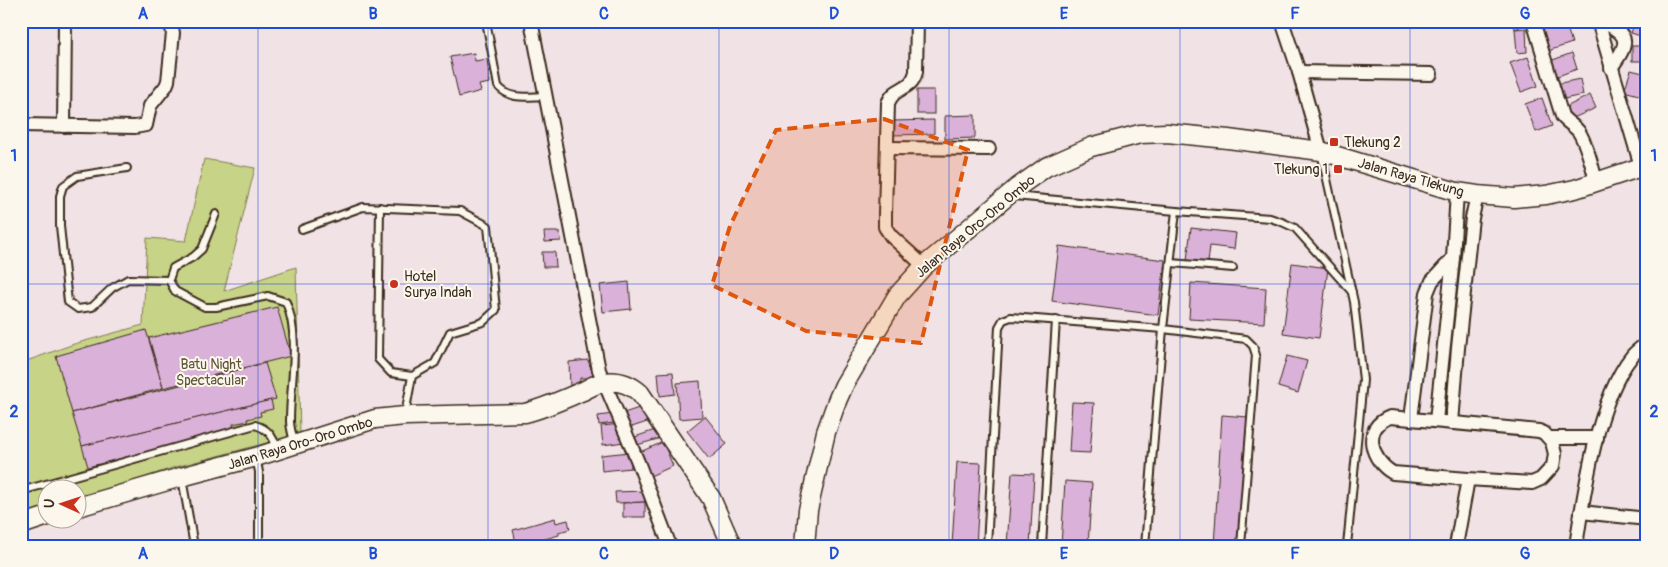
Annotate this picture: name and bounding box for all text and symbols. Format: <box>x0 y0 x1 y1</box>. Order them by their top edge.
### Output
text: A <box>138 4 149 24</box>
text: B <box>368 4 378 24</box>
text: C <box>599 4 609 24</box>
text: D <box>829 4 839 24</box>
text: E <box>1060 4 1069 24</box>
text: F <box>1290 4 1300 24</box>
text: G <box>1520 4 1531 24</box>
place label: Tlekung 2 <box>1344 134 1401 151</box>
marker: Tlekung 2 <box>1328 136 1340 148</box>
text: 1 <box>11 146 17 166</box>
text: 1 <box>1651 146 1657 166</box>
street label: Jalan Raya Tlekung <box>1356 154 1466 201</box>
place label: Tlekung 1 <box>1274 161 1328 178</box>
marker: Tlekung 1 <box>1332 163 1344 175</box>
street label: Jalan Raya Oro-Oro Ombo <box>912 171 1039 281</box>
place label: Hotel Surya Indah <box>404 268 472 301</box>
marker: Hotel Surya Indah <box>388 278 400 290</box>
park label: Batu Night Spectacular <box>176 356 246 389</box>
text: 2 <box>10 402 19 422</box>
text: 2 <box>1650 402 1659 422</box>
street label: Jalan Raya Oro-Oro Ombo <box>226 413 375 474</box>
north arrow <box>38 480 88 530</box>
text: U <box>41 498 58 508</box>
text: A <box>138 544 149 564</box>
text: B <box>368 544 378 564</box>
text: C <box>599 544 609 564</box>
text: D <box>829 544 839 564</box>
text: E <box>1060 544 1069 564</box>
text: F <box>1290 544 1300 564</box>
text: G <box>1520 544 1531 564</box>

